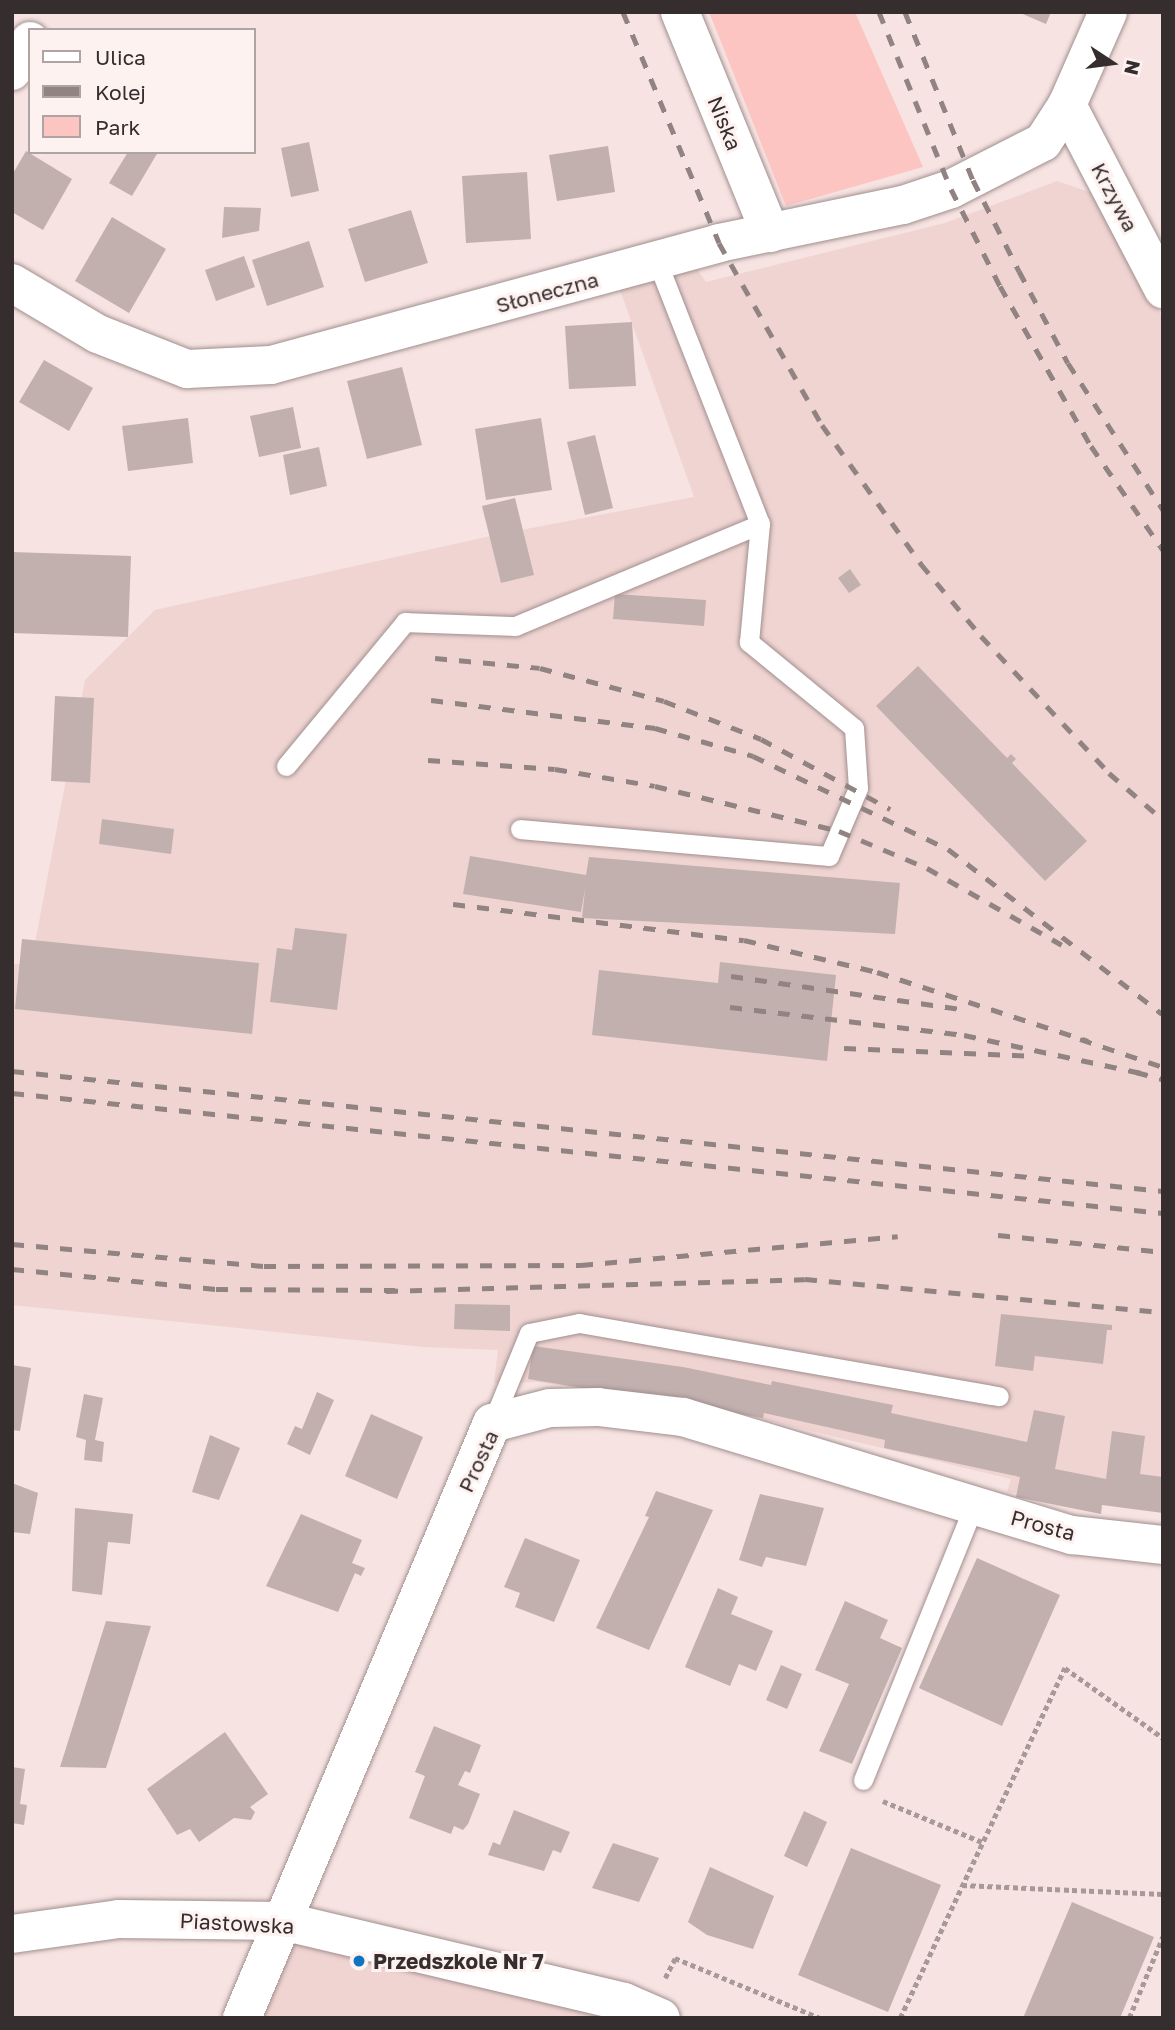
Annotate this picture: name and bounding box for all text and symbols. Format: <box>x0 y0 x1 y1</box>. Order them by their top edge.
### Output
legend <box>28 28 256 154</box>
north arrow <box>1077 28 1147 98</box>
text: Ulica <box>95 44 146 70</box>
text: N <box>1120 58 1146 77</box>
text: Kolej <box>95 79 146 105</box>
street label: Niska <box>703 92 747 154</box>
text: Park <box>95 114 140 140</box>
street label: Krzywa <box>1086 158 1144 236</box>
street label: Słoneczna <box>493 266 601 318</box>
street label: Prosta <box>453 1426 503 1496</box>
street label: Prosta <box>1008 1504 1078 1546</box>
street label: Piastowska <box>179 1907 295 1939</box>
place label: Przedszkole Nr 7 <box>373 1948 544 1974</box>
marker: Przedszkole Nr 7 <box>351 1953 367 1969</box>

